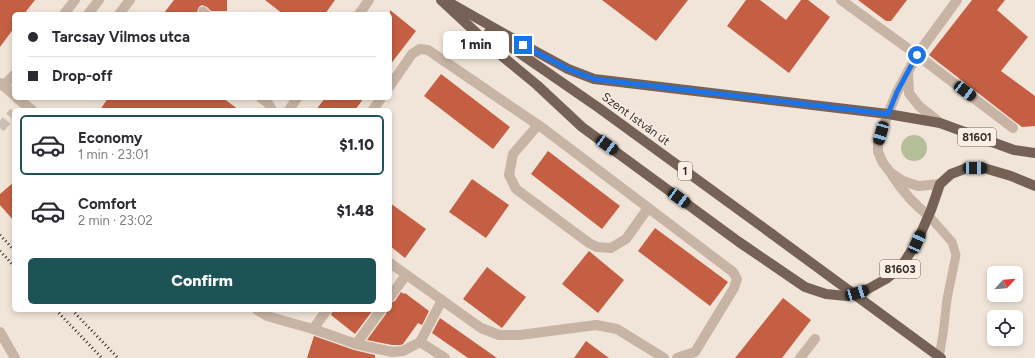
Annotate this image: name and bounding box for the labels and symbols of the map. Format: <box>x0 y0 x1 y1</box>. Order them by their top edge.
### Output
callout: 1 min <box>443 31 509 59</box>
route end <box>514 36 532 54</box>
route start <box>908 46 926 64</box>
car <box>952 79 978 103</box>
street label: Szent István út <box>599 90 673 149</box>
car <box>872 120 890 146</box>
road number: 81601 <box>958 128 996 146</box>
car <box>594 133 620 157</box>
road number: 1 <box>678 162 692 180</box>
car <box>963 162 987 174</box>
car <box>666 186 692 210</box>
car <box>907 229 927 255</box>
road number: 81603 <box>880 260 920 278</box>
north arrow <box>987 266 1023 302</box>
car <box>844 284 870 302</box>

